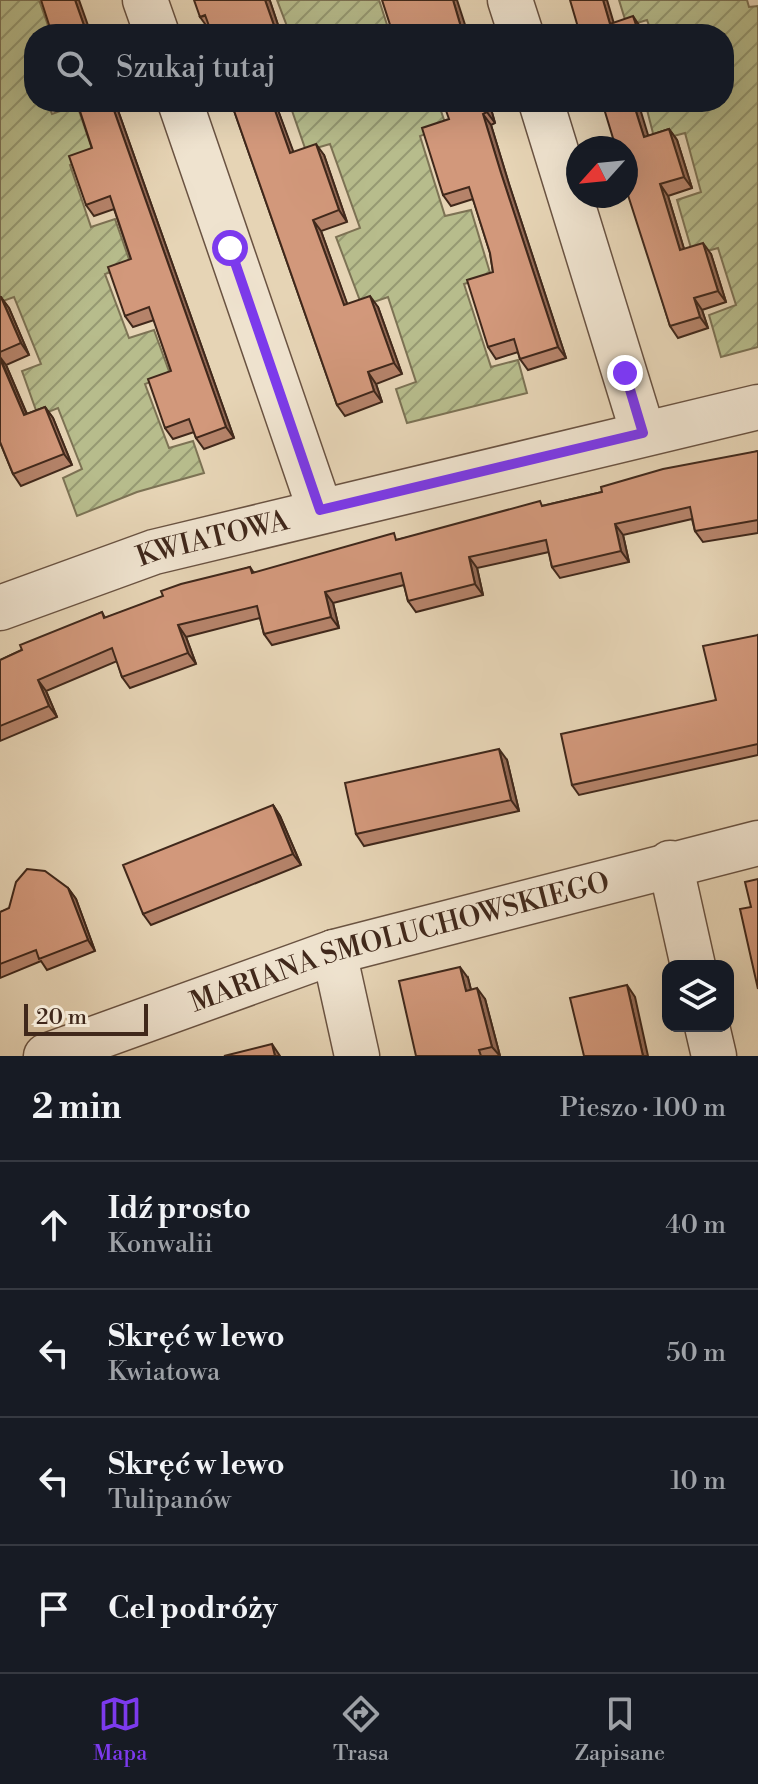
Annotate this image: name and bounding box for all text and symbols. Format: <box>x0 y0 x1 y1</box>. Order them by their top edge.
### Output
search box <box>24 24 734 112</box>
icon: search <box>52 46 96 90</box>
text: Szukaj tutaj <box>116 49 276 87</box>
north arrow <box>566 136 638 208</box>
route start <box>212 230 248 266</box>
route end <box>607 355 643 391</box>
street label: KWIATOWA <box>131 503 293 574</box>
street label: MARIANA SMOLUCHOWSKIEGO <box>185 864 613 1020</box>
map controls <box>662 960 734 1032</box>
button: layers <box>662 960 734 1032</box>
scale bar <box>24 1000 148 1036</box>
text: 20 m <box>36 1004 87 1031</box>
text: 2 min <box>32 1087 121 1129</box>
text: Pieszo · 100 m <box>560 1092 726 1124</box>
text: Idź prosto <box>108 1190 251 1228</box>
icon: ahead <box>32 1203 76 1247</box>
text: 40 m <box>665 1209 726 1241</box>
text: Konwalii <box>108 1228 213 1260</box>
text: Skręć w lewo <box>108 1318 285 1356</box>
icon: left <box>32 1331 76 1375</box>
text: 50 m <box>666 1337 726 1369</box>
text: Kwiatowa <box>108 1356 220 1388</box>
text: Skręć w lewo <box>108 1446 285 1484</box>
icon: left <box>32 1459 76 1503</box>
text: 10 m <box>670 1465 726 1497</box>
text: Tulipanów <box>108 1484 231 1516</box>
icon: arrive <box>32 1587 76 1631</box>
text: Cel podróży <box>108 1590 278 1628</box>
tab: Mapa <box>93 1692 147 1767</box>
tab: Trasa <box>333 1692 389 1767</box>
tab: Zapisane <box>575 1692 665 1767</box>

